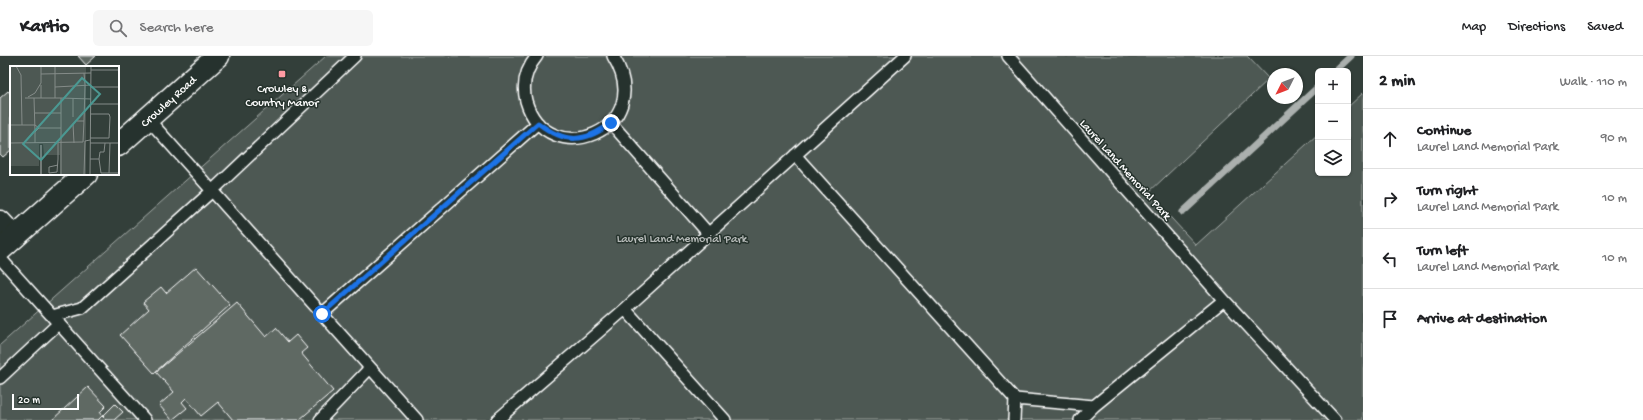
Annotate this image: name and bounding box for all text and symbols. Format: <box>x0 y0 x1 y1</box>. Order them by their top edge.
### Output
search box <box>93 10 373 46</box>
text: Kartio <box>20 16 69 39</box>
icon: search <box>107 17 129 39</box>
text: Search here <box>139 19 213 37</box>
text: Map <box>1462 19 1486 36</box>
text: Directions <box>1508 19 1565 36</box>
text: Saved <box>1587 19 1623 36</box>
inset map <box>10 66 119 175</box>
north arrow <box>1267 68 1303 104</box>
map controls <box>1315 68 1351 176</box>
button: + <box>1315 68 1351 104</box>
marker: Crowley & Country Manor <box>277 69 287 79</box>
text: 2 min <box>1379 72 1415 92</box>
street label: Crowley Road <box>139 73 201 131</box>
text: Walk · 110 m <box>1560 75 1627 90</box>
place label: Crowley & Country Manor <box>245 83 320 111</box>
button: − <box>1315 104 1351 140</box>
route end <box>602 114 620 132</box>
street label: Laurel Land Memorial Park <box>1076 117 1174 225</box>
text: Continue <box>1417 122 1471 140</box>
icon: ahead <box>1379 128 1401 150</box>
text: 90 m <box>1601 131 1627 146</box>
button: layers <box>1315 140 1351 176</box>
text: Laurel Land Memorial Park <box>1417 140 1558 155</box>
text: Turn right <box>1417 182 1477 200</box>
icon: right <box>1379 188 1401 210</box>
text: 10 m <box>1602 191 1627 206</box>
text: Laurel Land Memorial Park <box>1417 200 1558 215</box>
park label: Laurel Land Memorial Park <box>617 233 749 247</box>
text: Turn left <box>1417 242 1468 260</box>
icon: left <box>1379 248 1401 270</box>
text: 10 m <box>1602 251 1627 266</box>
text: Laurel Land Memorial Park <box>1417 260 1558 275</box>
route start <box>313 305 331 323</box>
icon: arrive <box>1379 308 1401 330</box>
text: Arrive at destination <box>1417 310 1547 328</box>
scale bar <box>12 392 79 411</box>
text: 20 m <box>18 395 40 407</box>

